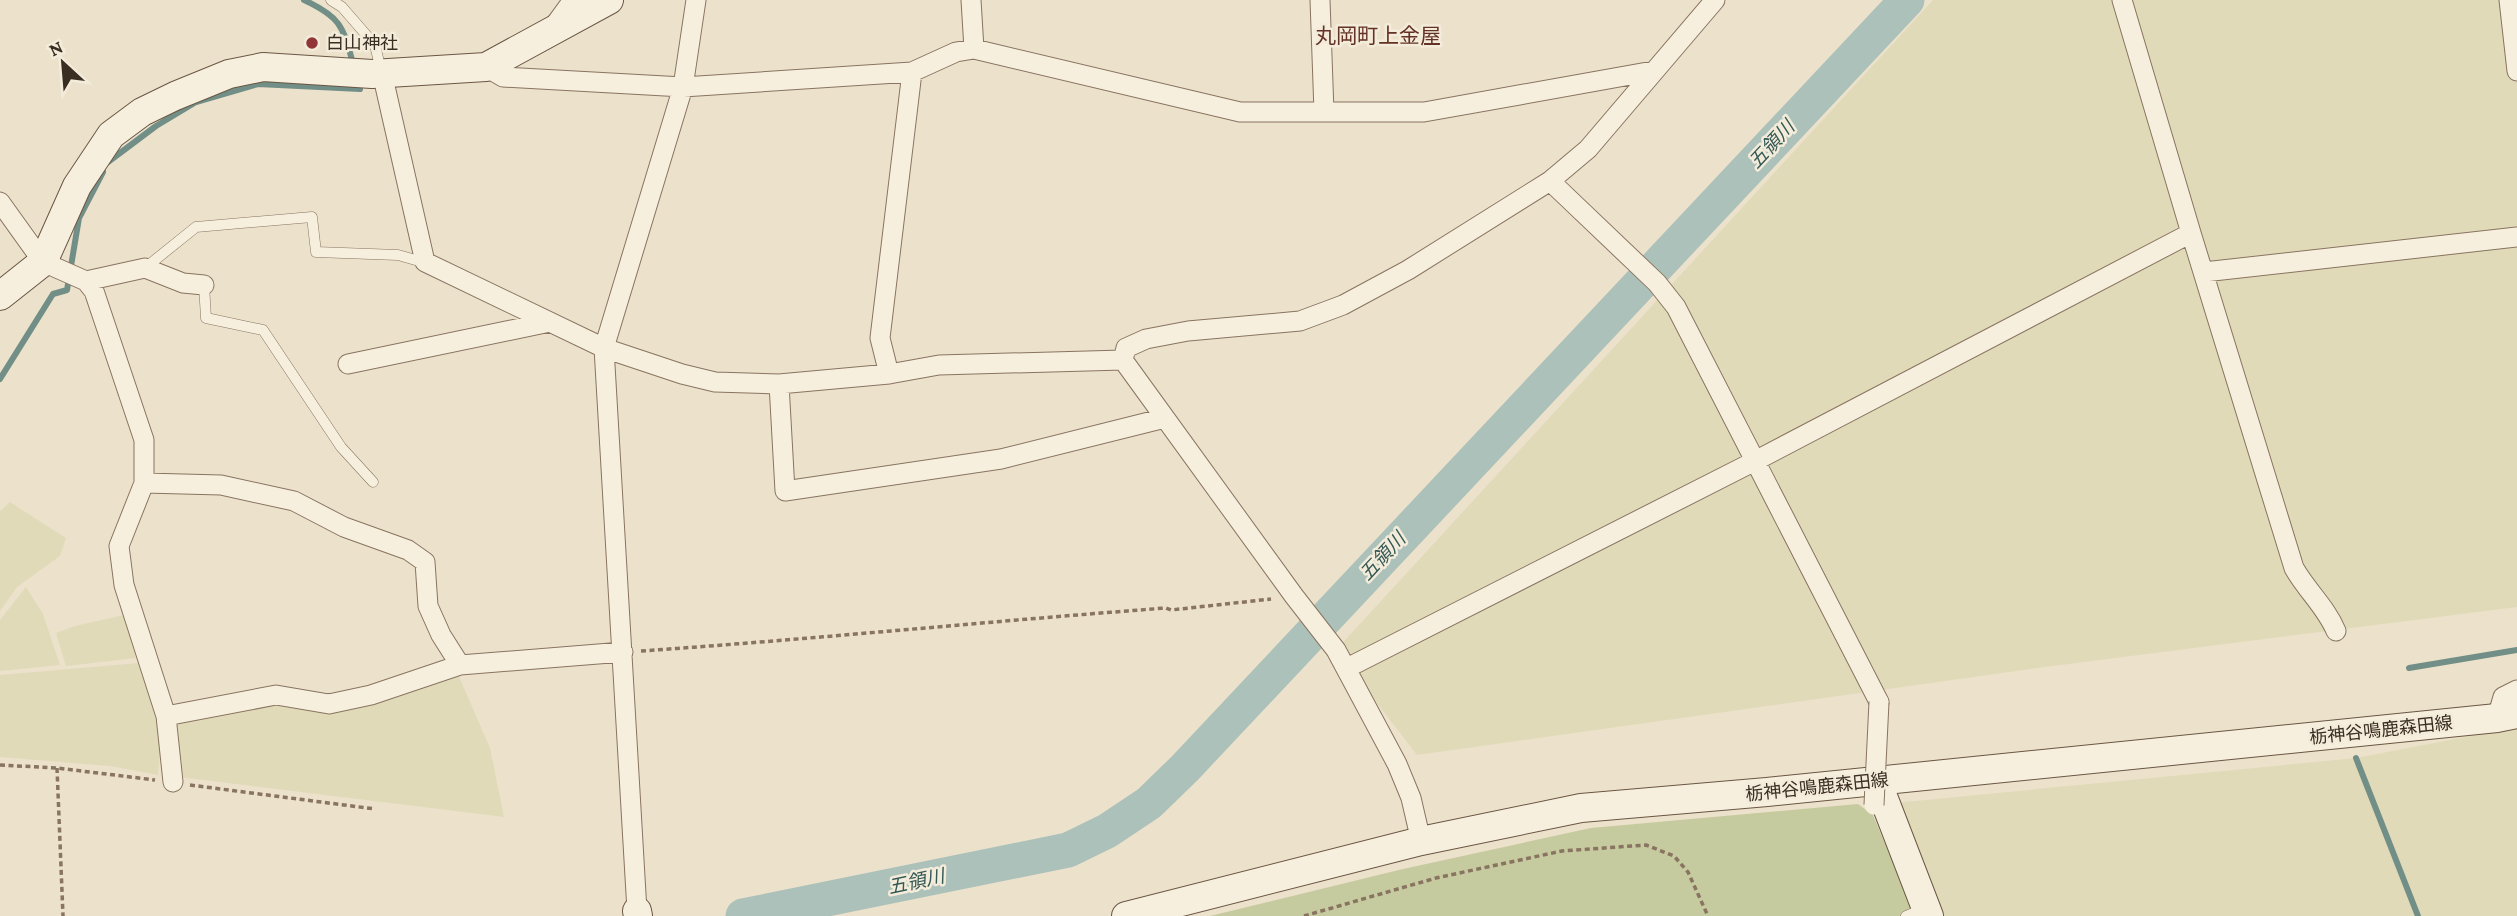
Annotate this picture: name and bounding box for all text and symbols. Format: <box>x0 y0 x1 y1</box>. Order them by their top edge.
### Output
district label: 丸岡町上金屋 <box>1315 24 1441 48</box>
north arrow <box>28 28 98 98</box>
place label: 白山神社 <box>326 33 398 53</box>
marker: 白山神社 <box>304 35 320 51</box>
text: N <box>45 36 66 60</box>
water label: 五領川 <box>1744 115 1800 172</box>
water label: 五領川 <box>1355 527 1411 584</box>
street label: 栃神谷鳴鹿森田線 <box>2308 713 2454 747</box>
street label: 栃神谷鳴鹿森田線 <box>1744 770 1890 804</box>
water label: 五領川 <box>886 865 948 898</box>

